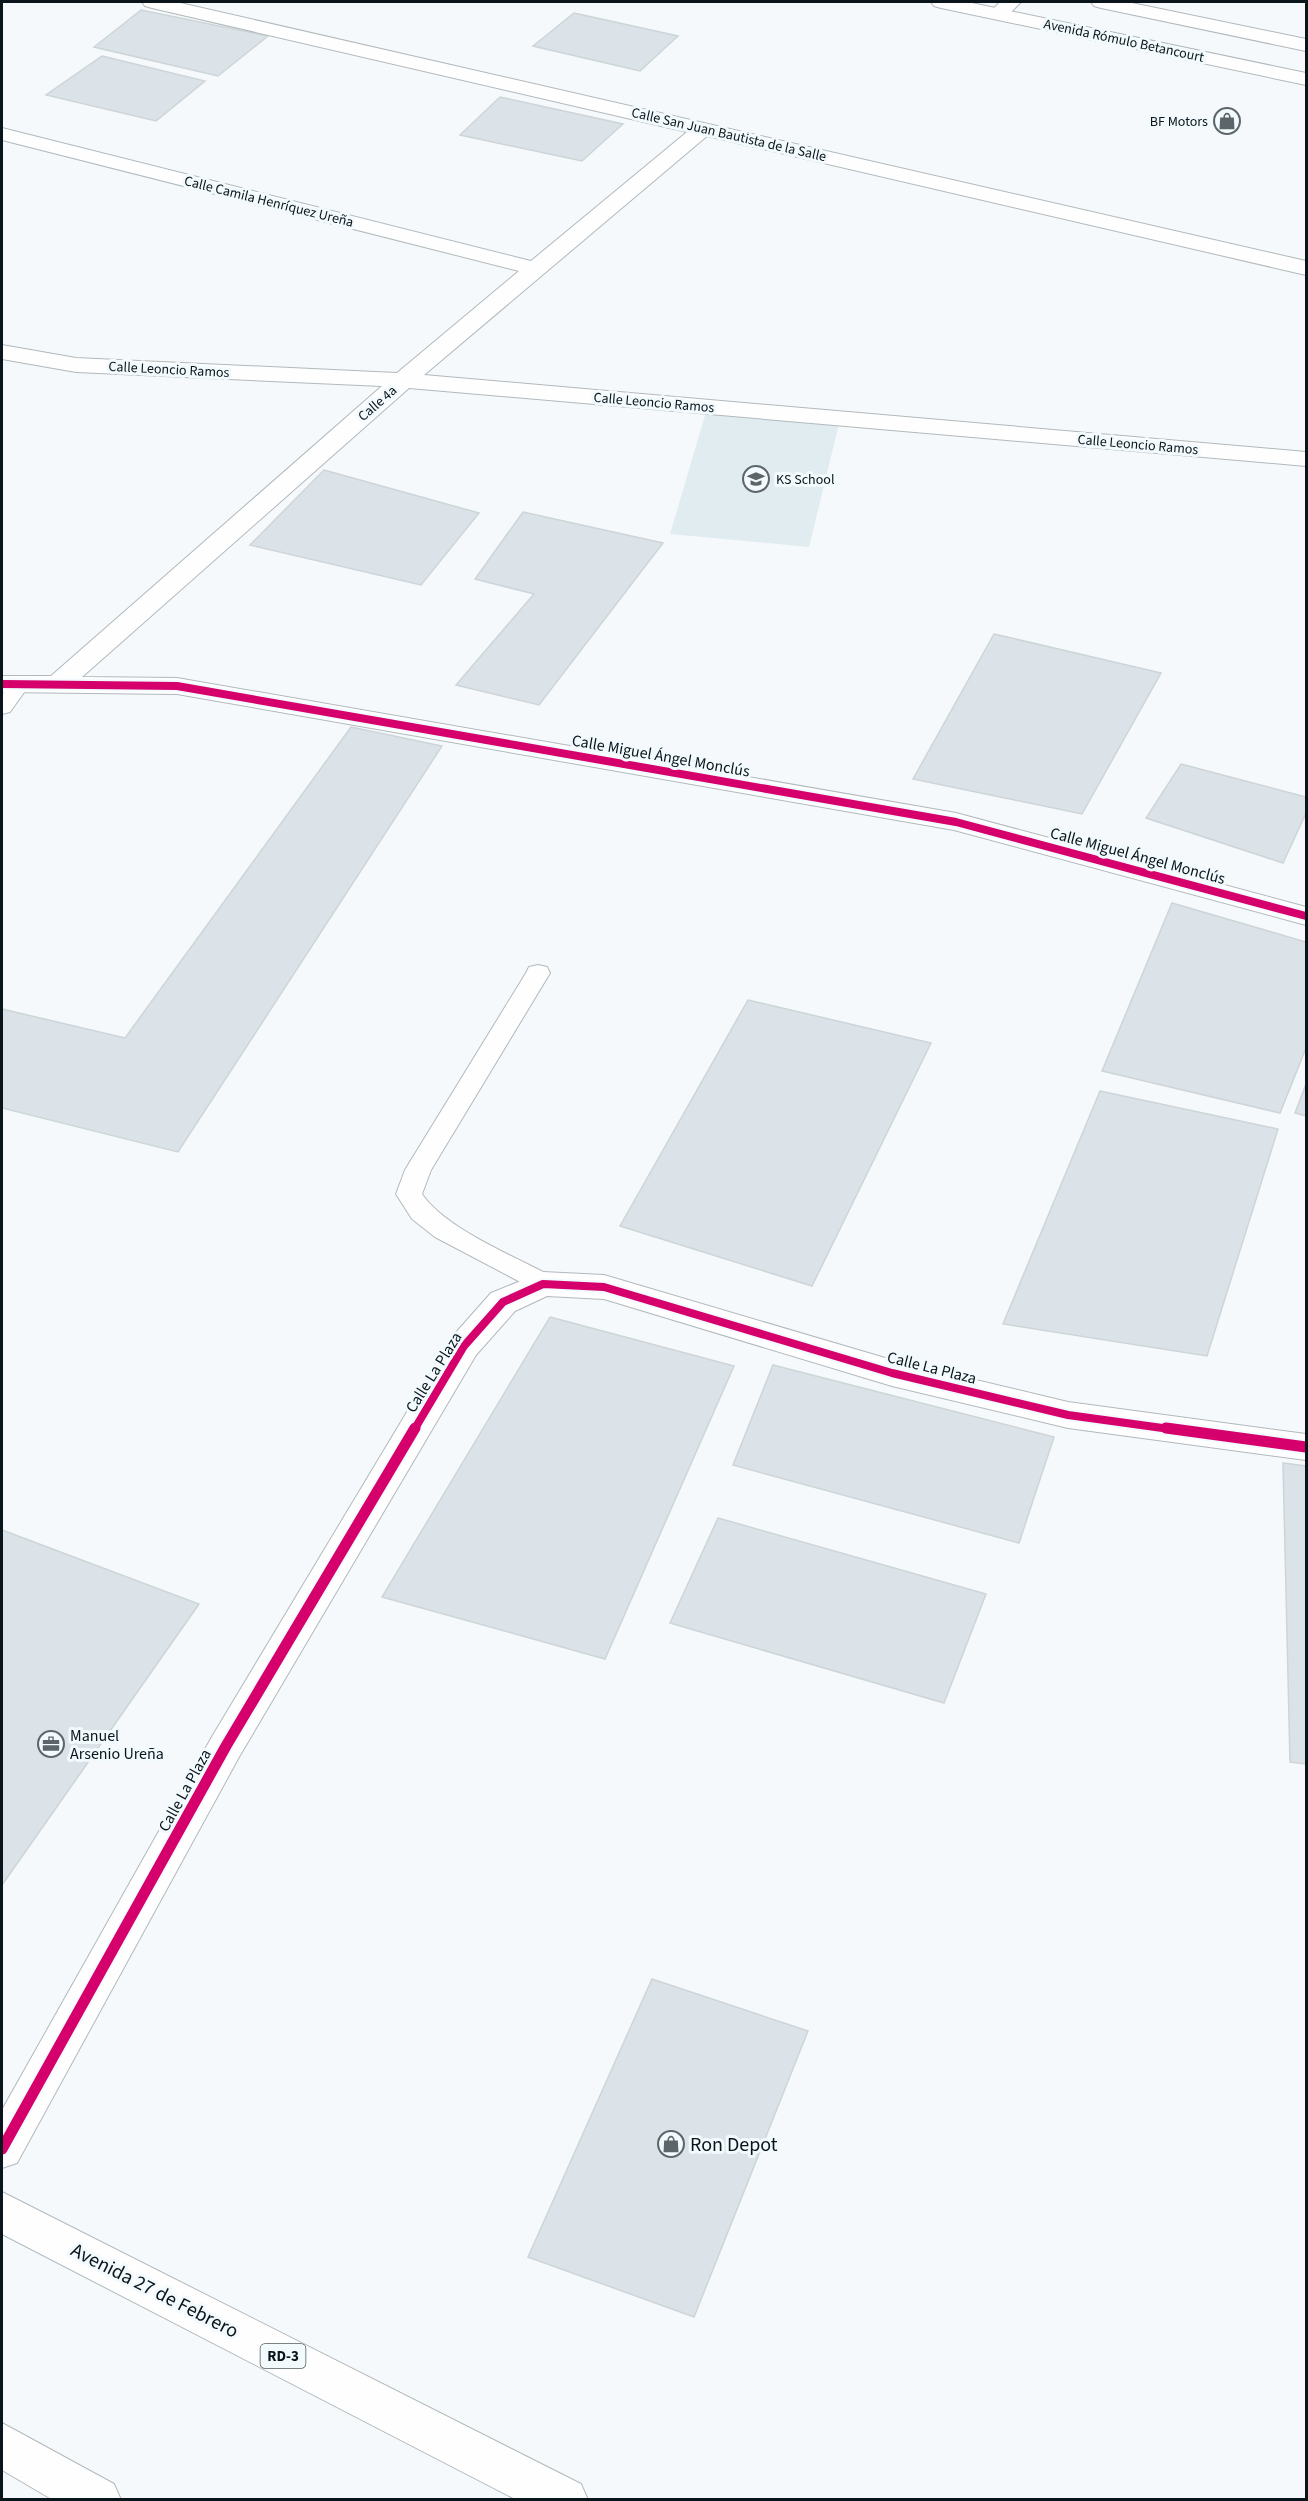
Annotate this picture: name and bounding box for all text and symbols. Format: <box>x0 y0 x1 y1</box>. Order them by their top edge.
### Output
street label: Avenida Rómulo Betancourt <box>1042 14 1206 68</box>
street label: Calle San Juan Bautista de la Salle <box>629 103 828 167</box>
shop icon: BF Motors <box>1212 106 1242 136</box>
place label: BF Motors <box>1150 112 1208 132</box>
street label: Calle Camila Henríquez Ureña <box>182 171 356 233</box>
street label: Calle Leoncio Ramos <box>108 357 230 383</box>
street label: Calle 4a <box>354 381 402 426</box>
street label: Calle Leoncio Ramos <box>593 388 715 418</box>
street label: Calle Leoncio Ramos <box>1077 430 1199 460</box>
school or university icon: KS School <box>741 464 771 494</box>
place label: KS School <box>776 470 835 490</box>
street label: Calle Miguel Ángel Monclús <box>570 729 752 783</box>
street label: Calle Miguel Ángel Monclús <box>1048 822 1228 890</box>
street label: Calle La Plaza <box>400 1328 467 1417</box>
street label: Calle La Plaza <box>885 1346 979 1390</box>
place label: Manuel Arsenio Ureña <box>70 1725 164 1765</box>
office icon: Manuel Arsenio Ureña <box>36 1729 66 1759</box>
street label: Calle La Plaza <box>153 1745 217 1836</box>
shop icon: Ron Depot <box>656 2129 686 2159</box>
place label: Ron Depot <box>690 2131 778 2159</box>
street label: Avenida 27 de Febrero <box>66 2236 243 2345</box>
road number: RD-3 <box>260 2344 306 2368</box>

